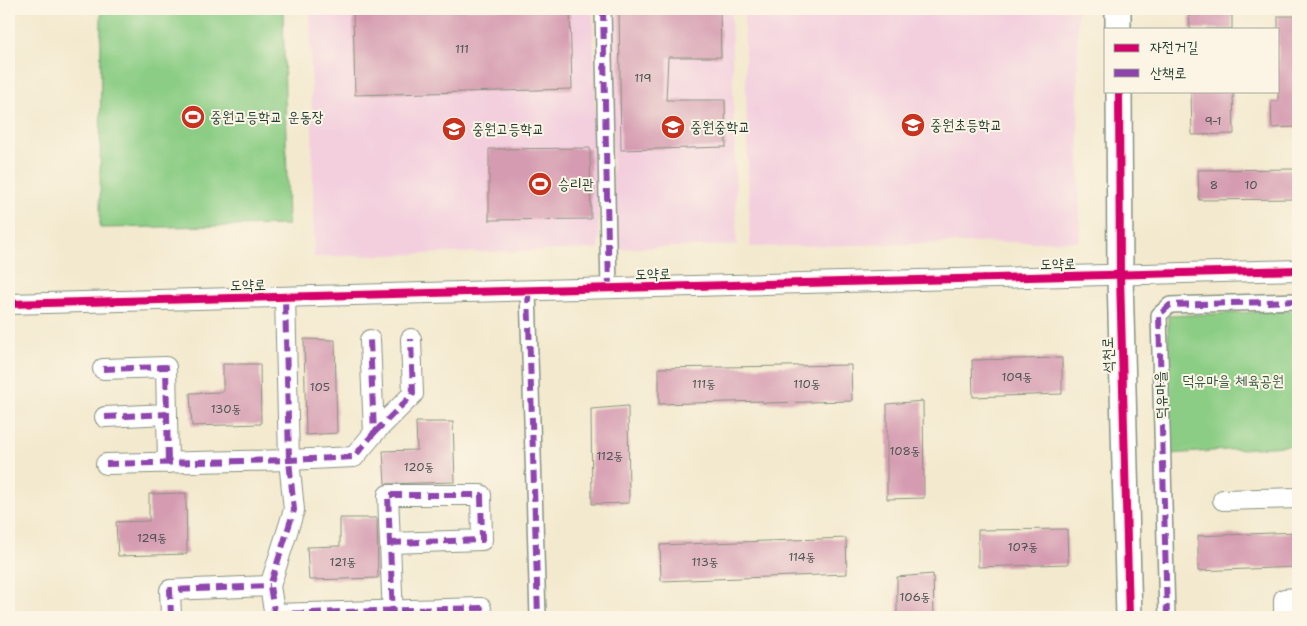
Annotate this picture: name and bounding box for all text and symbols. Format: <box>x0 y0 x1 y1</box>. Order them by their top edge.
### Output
legend <box>1104 28 1280 92</box>
text: 자전거길 <box>1150 37 1198 57</box>
house number: 111 <box>455 41 469 57</box>
text: 산책로 <box>1150 63 1186 83</box>
house number: 119 <box>634 70 652 86</box>
sports icon: 중원고등학교 운동장 <box>180 104 206 130</box>
place label: 중원고등학교 운동장 <box>210 107 324 127</box>
school or university icon: 중원초등학교 <box>900 112 926 138</box>
house number: 9-1 <box>1204 113 1222 129</box>
school or university icon: 중원중학교 <box>660 114 686 140</box>
place label: 중원초등학교 <box>930 115 1002 135</box>
school or university icon: 중원고등학교 <box>441 116 467 142</box>
place label: 중원중학교 <box>690 117 750 137</box>
place label: 중원고등학교 <box>472 119 544 139</box>
sports icon: 승리관 <box>527 171 553 197</box>
place label: 승리관 <box>558 174 594 194</box>
house number: 8 <box>1210 177 1218 193</box>
house number: 10 <box>1244 177 1258 193</box>
street label: 도약로 <box>1040 254 1076 274</box>
street label: 도약로 <box>635 264 671 284</box>
street label: 도약로 <box>230 275 266 295</box>
street label: 석천로 <box>1097 337 1119 373</box>
house number: 109동 <box>1002 369 1032 385</box>
street label: 덕유마을 <box>1150 371 1172 419</box>
park label: 덕유마을 체육공원 <box>1182 371 1284 391</box>
house number: 111동 <box>692 376 716 392</box>
house number: 110동 <box>793 376 821 392</box>
house number: 105 <box>310 379 330 395</box>
house number: 130동 <box>211 401 241 417</box>
house number: 108동 <box>890 443 921 459</box>
house number: 112동 <box>596 448 624 464</box>
house number: 120동 <box>404 459 434 475</box>
house number: 129동 <box>137 530 167 546</box>
house number: 107동 <box>1008 539 1038 555</box>
house number: 114동 <box>788 549 816 565</box>
house number: 121동 <box>330 554 356 570</box>
house number: 113동 <box>691 554 719 570</box>
house number: 106동 <box>900 589 930 605</box>

